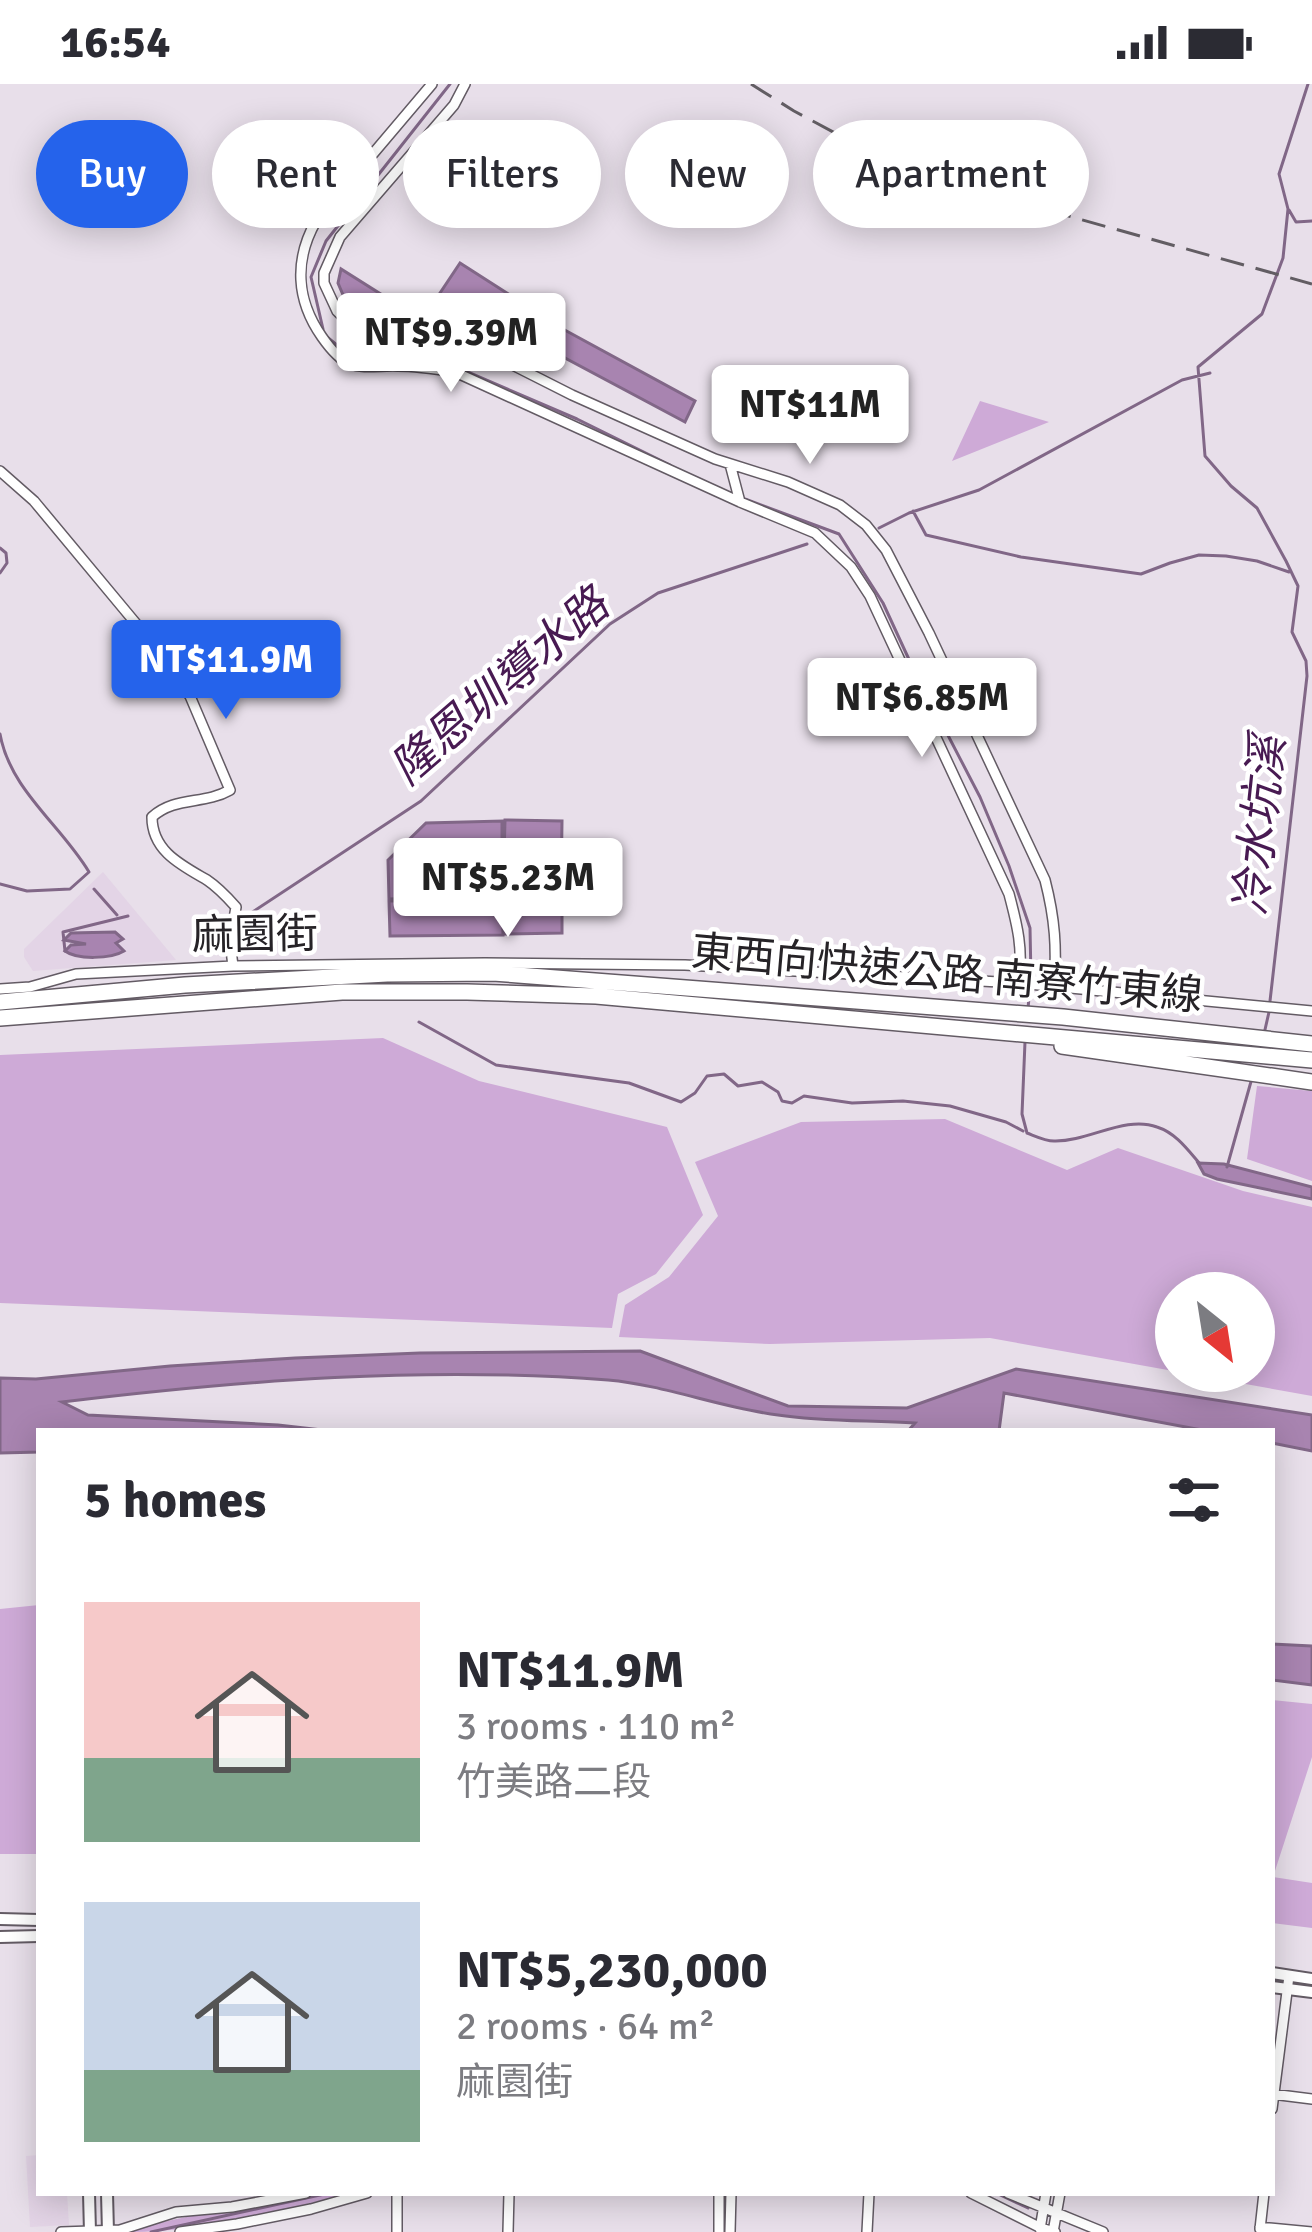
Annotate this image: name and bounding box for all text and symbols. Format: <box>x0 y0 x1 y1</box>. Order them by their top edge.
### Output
text: 16:54 <box>60 15 170 70</box>
chip: Buy <box>36 120 188 228</box>
chip: Rent <box>212 120 379 228</box>
chip: Filters <box>403 120 601 228</box>
chip: New <box>625 120 789 228</box>
chip: Apartment <box>813 120 1089 228</box>
pin: NT$9.39M <box>327 293 575 395</box>
text: NT$9.39M <box>364 308 538 356</box>
pin: NT$11M <box>712 365 908 467</box>
text: NT$11M <box>739 380 881 428</box>
water label: 隆恩圳導水路 <box>380 575 623 796</box>
pin: NT$11.9M <box>102 620 350 722</box>
text: NT$11.9M <box>139 635 313 683</box>
pin: NT$6.85M <box>798 658 1046 760</box>
text: NT$6.85M <box>835 673 1009 721</box>
water label: 冷水坑溪 <box>1223 728 1297 918</box>
pin: NT$5.23M <box>384 838 632 940</box>
text: NT$5.23M <box>421 853 595 901</box>
street label: 麻園街 <box>192 908 318 962</box>
street label: 東西向快速公路 南寮竹東線 <box>689 926 1205 1022</box>
north arrow <box>1155 1272 1275 1392</box>
map controls <box>1155 1272 1275 1392</box>
icon: filters <box>1161 1467 1227 1533</box>
text: 5 homes <box>84 1469 266 1532</box>
text: NT$11.9M <box>456 1639 685 1702</box>
icon: home <box>180 1650 324 1794</box>
text: 3 rooms · 110 m² <box>456 1702 736 1750</box>
text: 竹美路二段 <box>456 1758 651 1806</box>
text: NT$5,230,000 <box>456 1939 768 2002</box>
icon: home <box>180 1950 324 2094</box>
text: 2 rooms · 64 m² <box>456 2002 715 2050</box>
text: 麻園街 <box>456 2058 573 2106</box>

